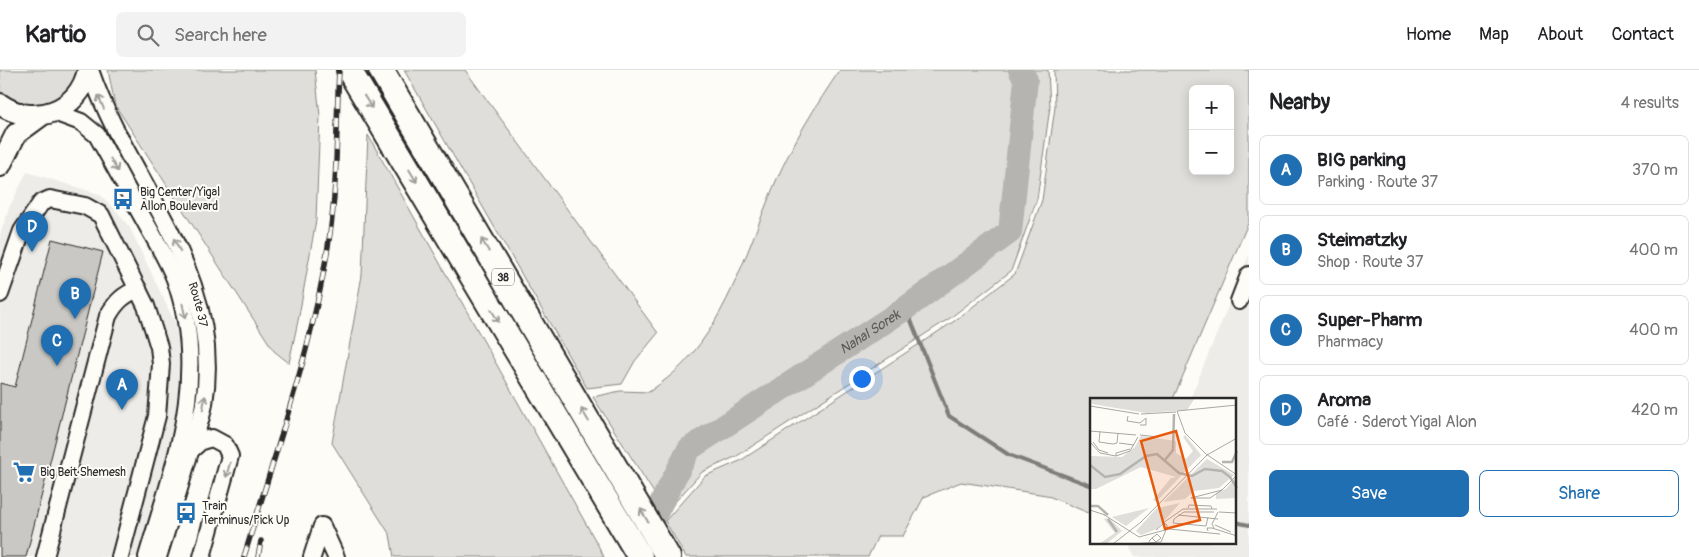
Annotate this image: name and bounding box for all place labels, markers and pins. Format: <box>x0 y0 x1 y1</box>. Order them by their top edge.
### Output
place label: Big Center/Yigal Allon Boulevard <box>140 185 220 214</box>
bus stop icon: Big Center/Yigal Allon Boulevard <box>110 186 136 212</box>
pin: D <box>16 211 48 252</box>
pin: B <box>59 278 91 319</box>
pin: C <box>41 325 73 366</box>
pin: A <box>106 369 138 410</box>
supermarket icon: Big Beit Shemesh <box>11 459 37 485</box>
place label: Big Beit Shemesh <box>40 465 126 480</box>
place label: Train Terminus/Pick Up <box>202 499 290 528</box>
bus stop icon: Train Terminus/Pick Up <box>173 500 199 526</box>

